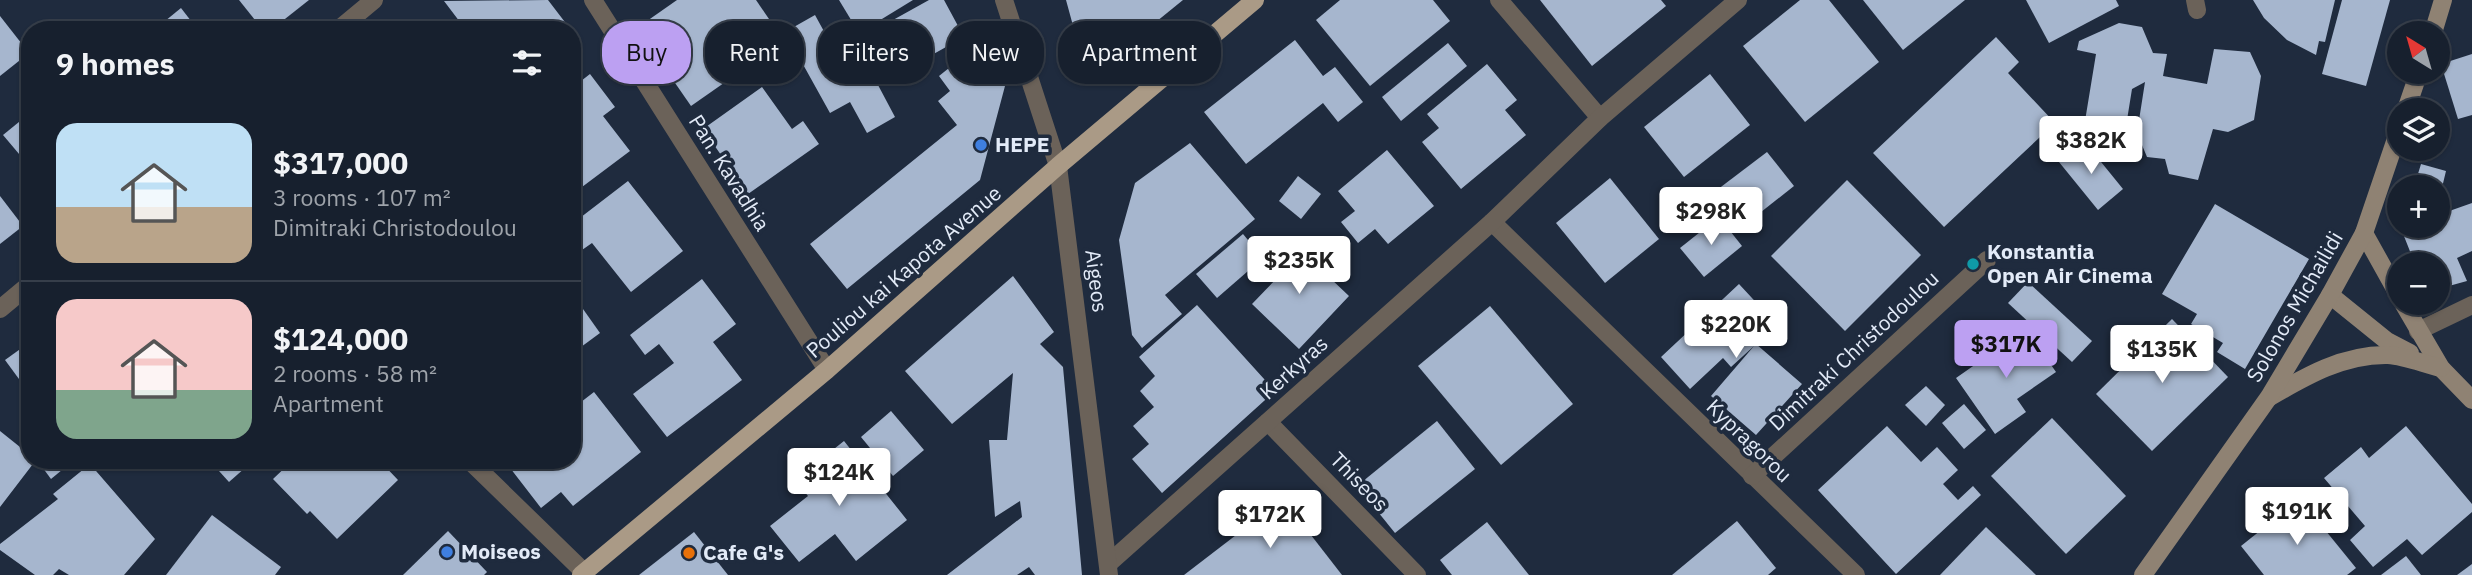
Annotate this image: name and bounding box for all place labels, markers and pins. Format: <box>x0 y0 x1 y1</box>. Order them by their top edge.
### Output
pin: $382K <box>2042 116 2140 176</box>
place label: HEPE <box>995 130 1049 158</box>
marker: HEPE <box>973 137 989 153</box>
pin: $298K <box>1662 188 1760 247</box>
pin: $235K <box>1250 236 1348 296</box>
place label: Konstantia Open Air Cinema <box>1987 237 2153 289</box>
marker: Konstantia Open Air Cinema <box>1965 256 1981 272</box>
pin: $220K <box>1687 300 1785 360</box>
pin: $317K <box>1957 320 2055 380</box>
pin: $135K <box>2113 326 2211 385</box>
pin: $124K <box>790 448 888 508</box>
pin: $191K <box>2248 488 2346 547</box>
pin: $172K <box>1221 490 1319 550</box>
place label: Moiseos <box>461 537 541 565</box>
place label: Cafe G's <box>703 538 784 566</box>
marker: Moiseos <box>439 544 455 560</box>
marker: Cafe G's <box>681 545 697 561</box>

